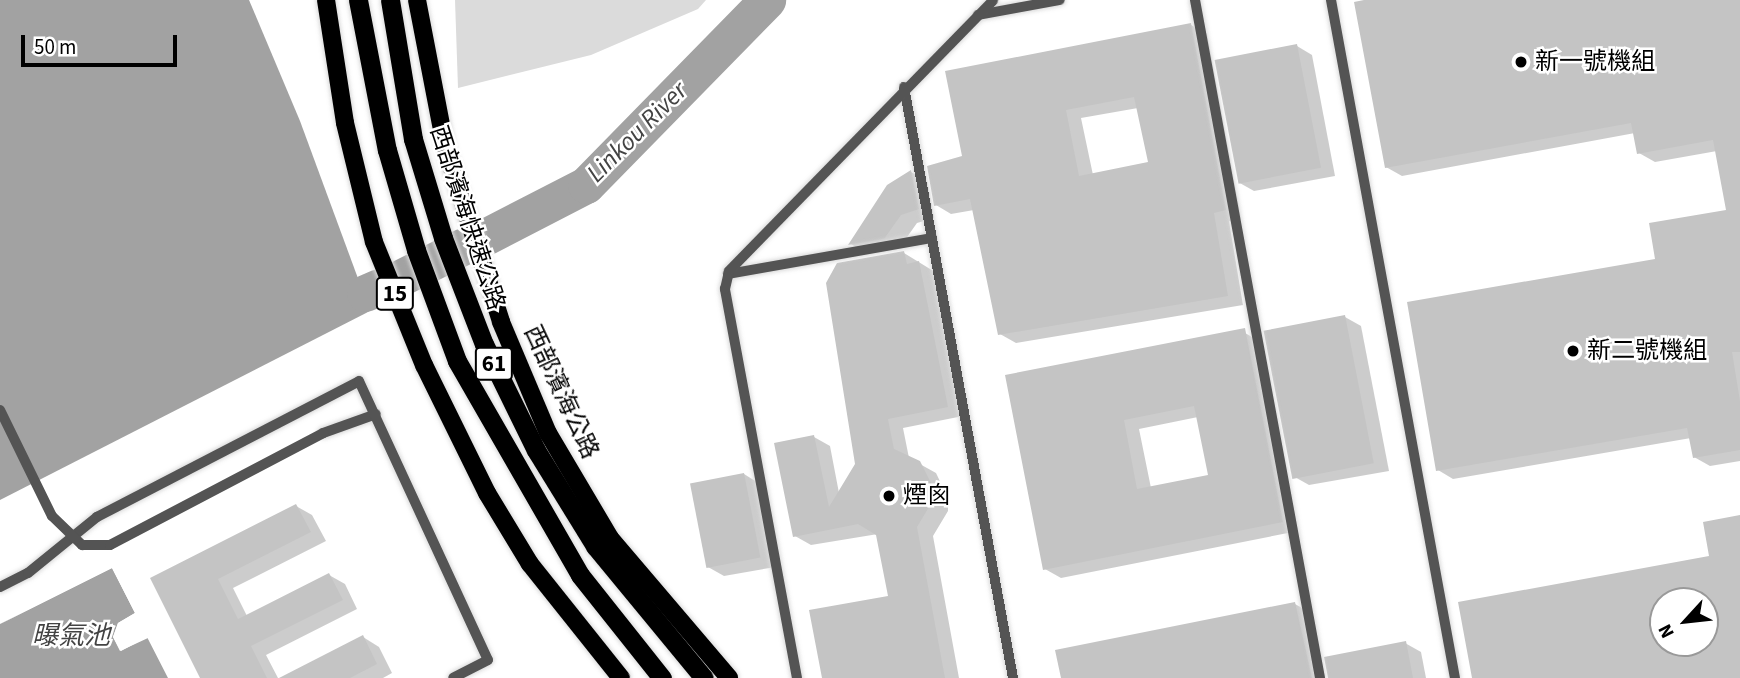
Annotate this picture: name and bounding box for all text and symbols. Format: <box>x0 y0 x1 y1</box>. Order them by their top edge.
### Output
scale bar <box>24 21 180 65</box>
text: 50 m <box>34 32 76 62</box>
place label: 新一號機組 <box>1535 48 1655 76</box>
marker: 新一號機組 <box>1513 54 1529 70</box>
water label: Linkou River <box>580 75 694 189</box>
street label: 西部濱海快速公路 <box>424 122 510 314</box>
road number: 15 <box>376 274 414 314</box>
street label: 西部濱海公路 <box>518 321 604 463</box>
place label: 新二號機組 <box>1587 337 1707 365</box>
marker: 新二號機組 <box>1565 343 1581 359</box>
road number: 61 <box>475 344 513 384</box>
place label: 煙囪 <box>903 482 951 510</box>
marker: 煙囪 <box>881 488 897 504</box>
north arrow <box>1649 587 1719 657</box>
text: N <box>1652 619 1682 643</box>
water label: 曝氣池 <box>32 620 110 652</box>

